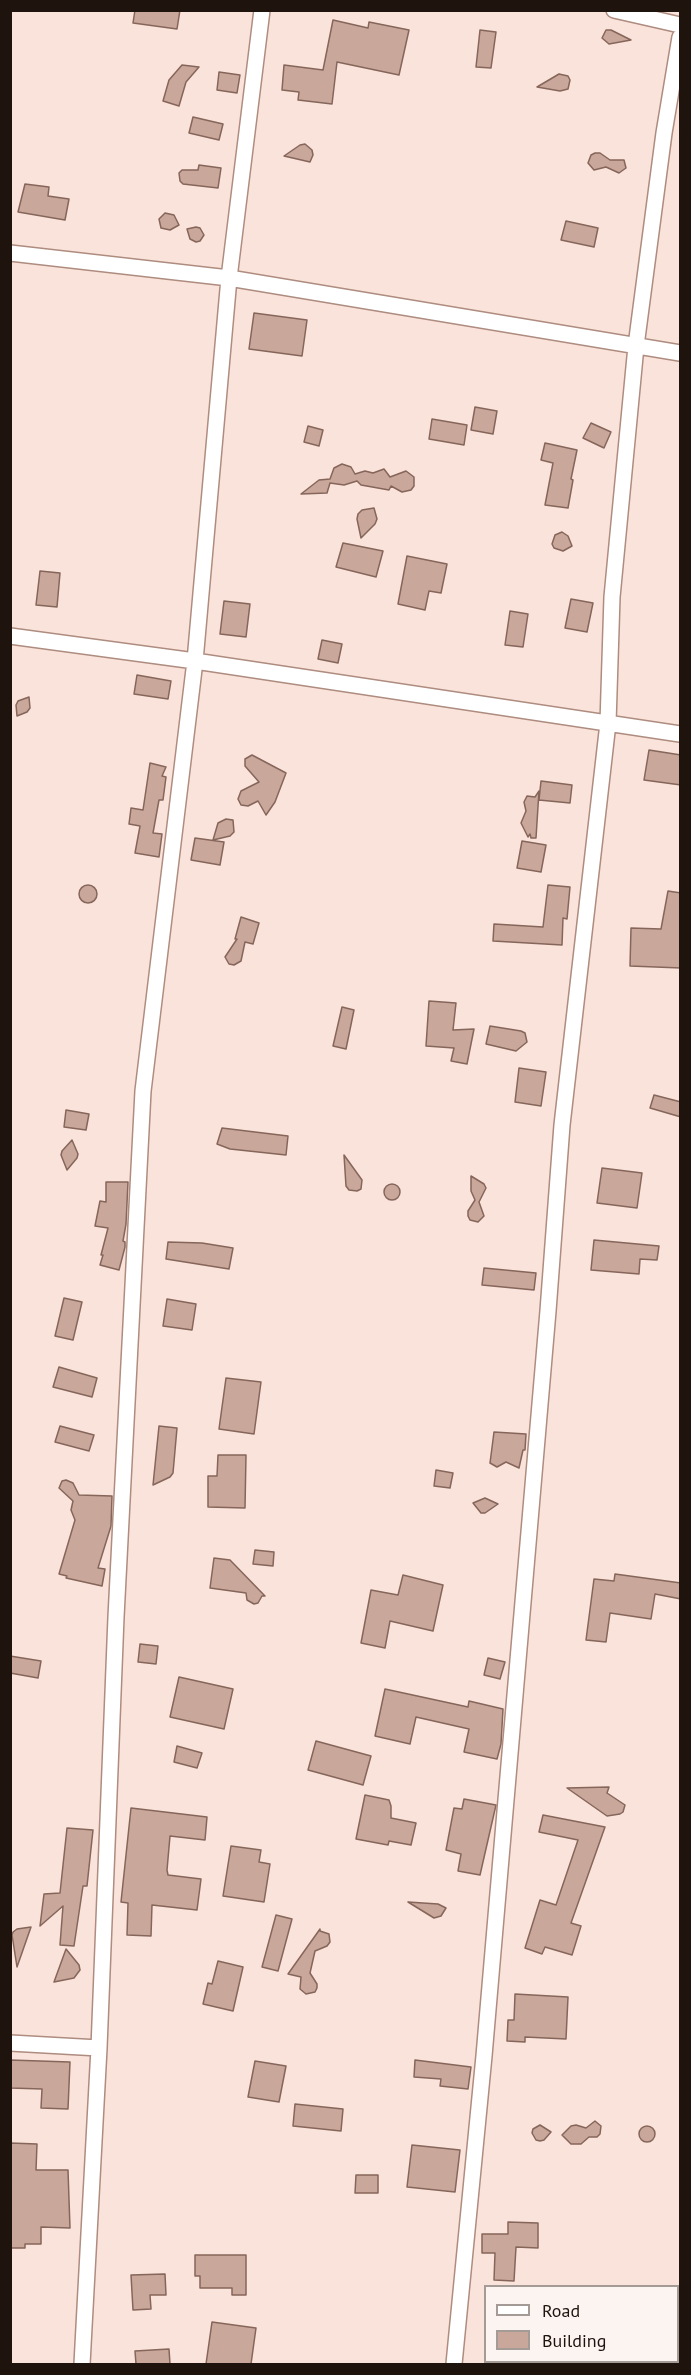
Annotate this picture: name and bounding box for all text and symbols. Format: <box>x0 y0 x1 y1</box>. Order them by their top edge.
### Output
legend <box>484 2285 679 2363</box>
text: Road <box>542 2299 580 2322</box>
text: Building <box>542 2329 606 2352</box>

